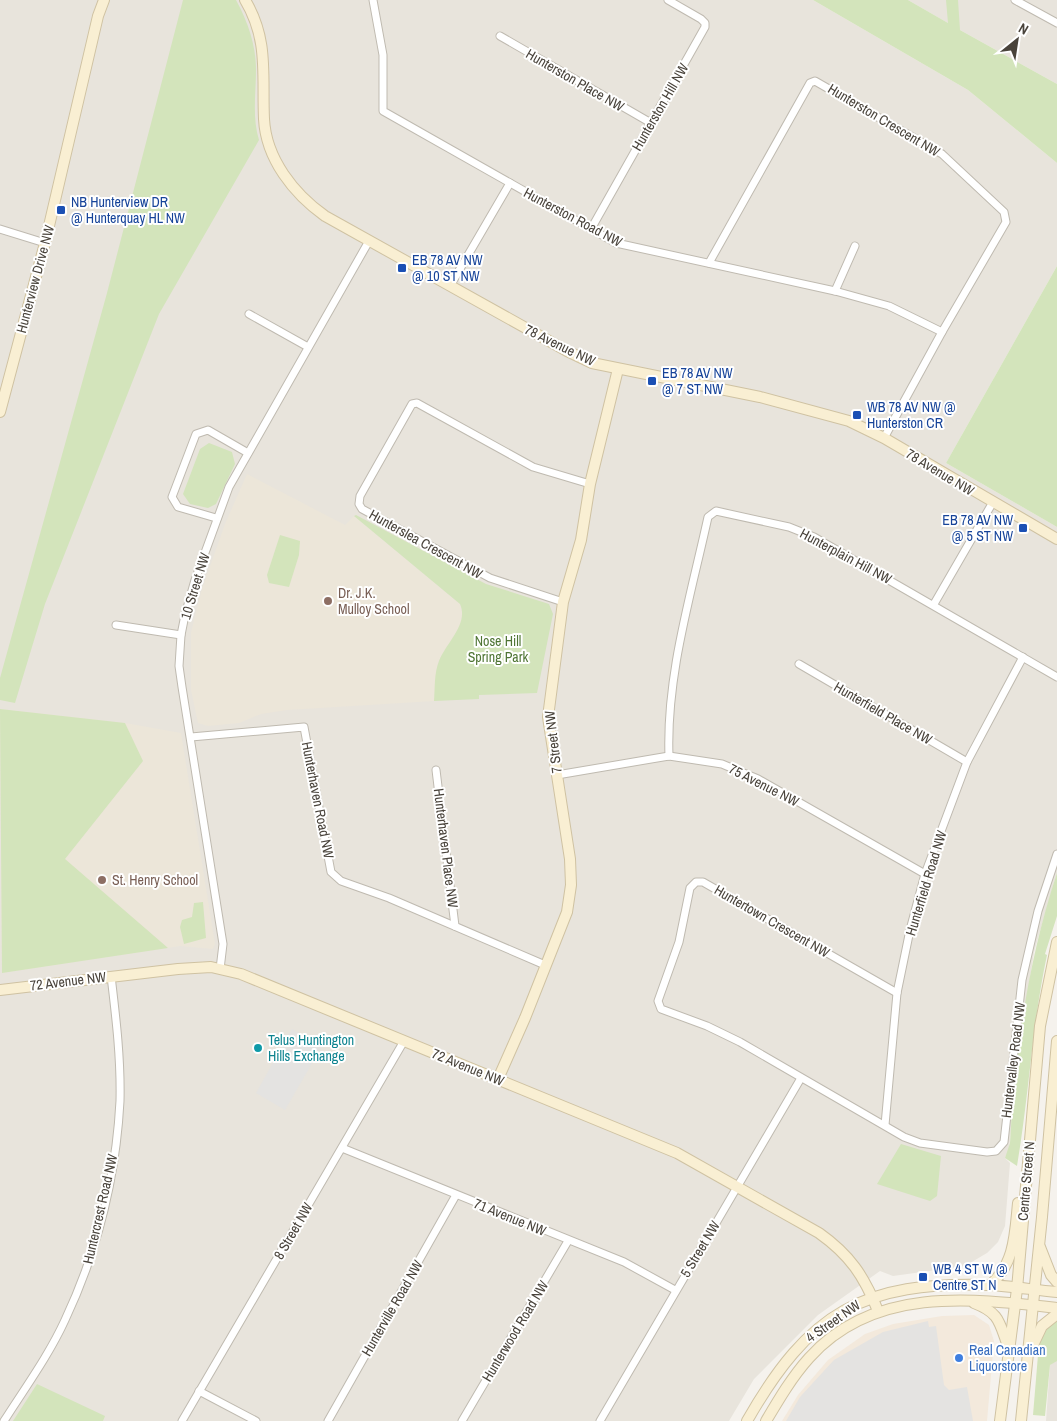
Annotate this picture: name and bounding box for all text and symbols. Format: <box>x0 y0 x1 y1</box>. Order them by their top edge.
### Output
north arrow <box>992 15 1042 65</box>
text: N <box>1015 19 1032 39</box>
street label: Hunterston Place NW <box>523 45 627 115</box>
street label: Hunterston Hill NW <box>628 60 692 154</box>
street label: Hunterston Crescent NW <box>825 79 943 161</box>
street label: Hunterston Road NW <box>521 183 626 251</box>
place label: NB Hunterview DR @ Hunterquay HL NW <box>71 193 185 227</box>
marker: NB Hunterview DR @ Hunterquay HL NW <box>55 204 67 216</box>
street label: Hunterview Drive NW <box>12 223 58 335</box>
place label: EB 78 AV NW @ 10 ST NW <box>412 251 483 285</box>
marker: EB 78 AV NW @ 10 ST NW <box>396 262 408 274</box>
street label: 78 Avenue NW <box>522 320 598 370</box>
place label: EB 78 AV NW @ 7 ST NW <box>662 364 733 398</box>
marker: EB 78 AV NW @ 7 ST NW <box>646 375 658 387</box>
place label: WB 78 AV NW @ Hunterston CR <box>867 398 956 432</box>
marker: WB 78 AV NW @ Hunterston CR <box>851 409 863 421</box>
street label: 78 Avenue NW <box>903 445 978 499</box>
street label: Hunterslea Crescent NW <box>366 505 486 583</box>
place label: EB 78 AV NW @ 5 ST NW <box>942 511 1013 545</box>
marker: EB 78 AV NW @ 5 ST NW <box>1017 522 1029 534</box>
street label: Hunterplain Hill NW <box>797 524 895 588</box>
street label: 10 Street NW <box>176 550 214 622</box>
place label: Dr. J.K. Mulloy School <box>338 584 409 618</box>
marker: Dr. J.K. Mulloy School <box>322 595 334 607</box>
park label: Nose Hill Spring Park <box>468 632 529 666</box>
street label: Hunterfield Place NW <box>831 678 935 748</box>
street label: 7 Street NW <box>540 710 566 774</box>
street label: Hunterhaven Road NW <box>298 740 338 860</box>
street label: 75 Avenue NW <box>726 760 802 810</box>
street label: Hunterhaven Place NW <box>430 787 462 909</box>
street label: Hunterfield Road NW <box>901 828 951 938</box>
place label: St. Henry School <box>112 871 198 889</box>
marker: St. Henry School <box>96 874 108 886</box>
street label: Huntertown Crescent NW <box>711 881 833 961</box>
street label: 72 Avenue NW <box>29 967 107 995</box>
street label: Huntervalley Road NW <box>997 1001 1029 1119</box>
place label: Telus Huntington Hills Exchange <box>268 1031 354 1065</box>
marker: Telus Huntington Hills Exchange <box>252 1042 264 1054</box>
street label: 72 Avenue NW <box>429 1044 507 1090</box>
street label: Centre Street N <box>1014 1140 1038 1222</box>
street label: Huntercrest Road NW <box>79 1152 121 1266</box>
street label: 71 Avenue NW <box>471 1194 549 1240</box>
street label: 8 Street NW <box>270 1199 317 1263</box>
street label: 5 Street NW <box>676 1217 724 1280</box>
street label: Hunterville Road NW <box>357 1257 427 1359</box>
place label: WB 4 ST W @ Centre ST N <box>933 1260 1008 1294</box>
marker: WB 4 ST W @ Centre ST N <box>917 1271 929 1283</box>
street label: Hunterwood Road NW <box>478 1277 552 1385</box>
street label: 4 Street NW <box>802 1296 864 1346</box>
place label: Real Canadian Liquorstore <box>969 1341 1046 1375</box>
marker: Real Canadian Liquorstore <box>953 1352 965 1364</box>

